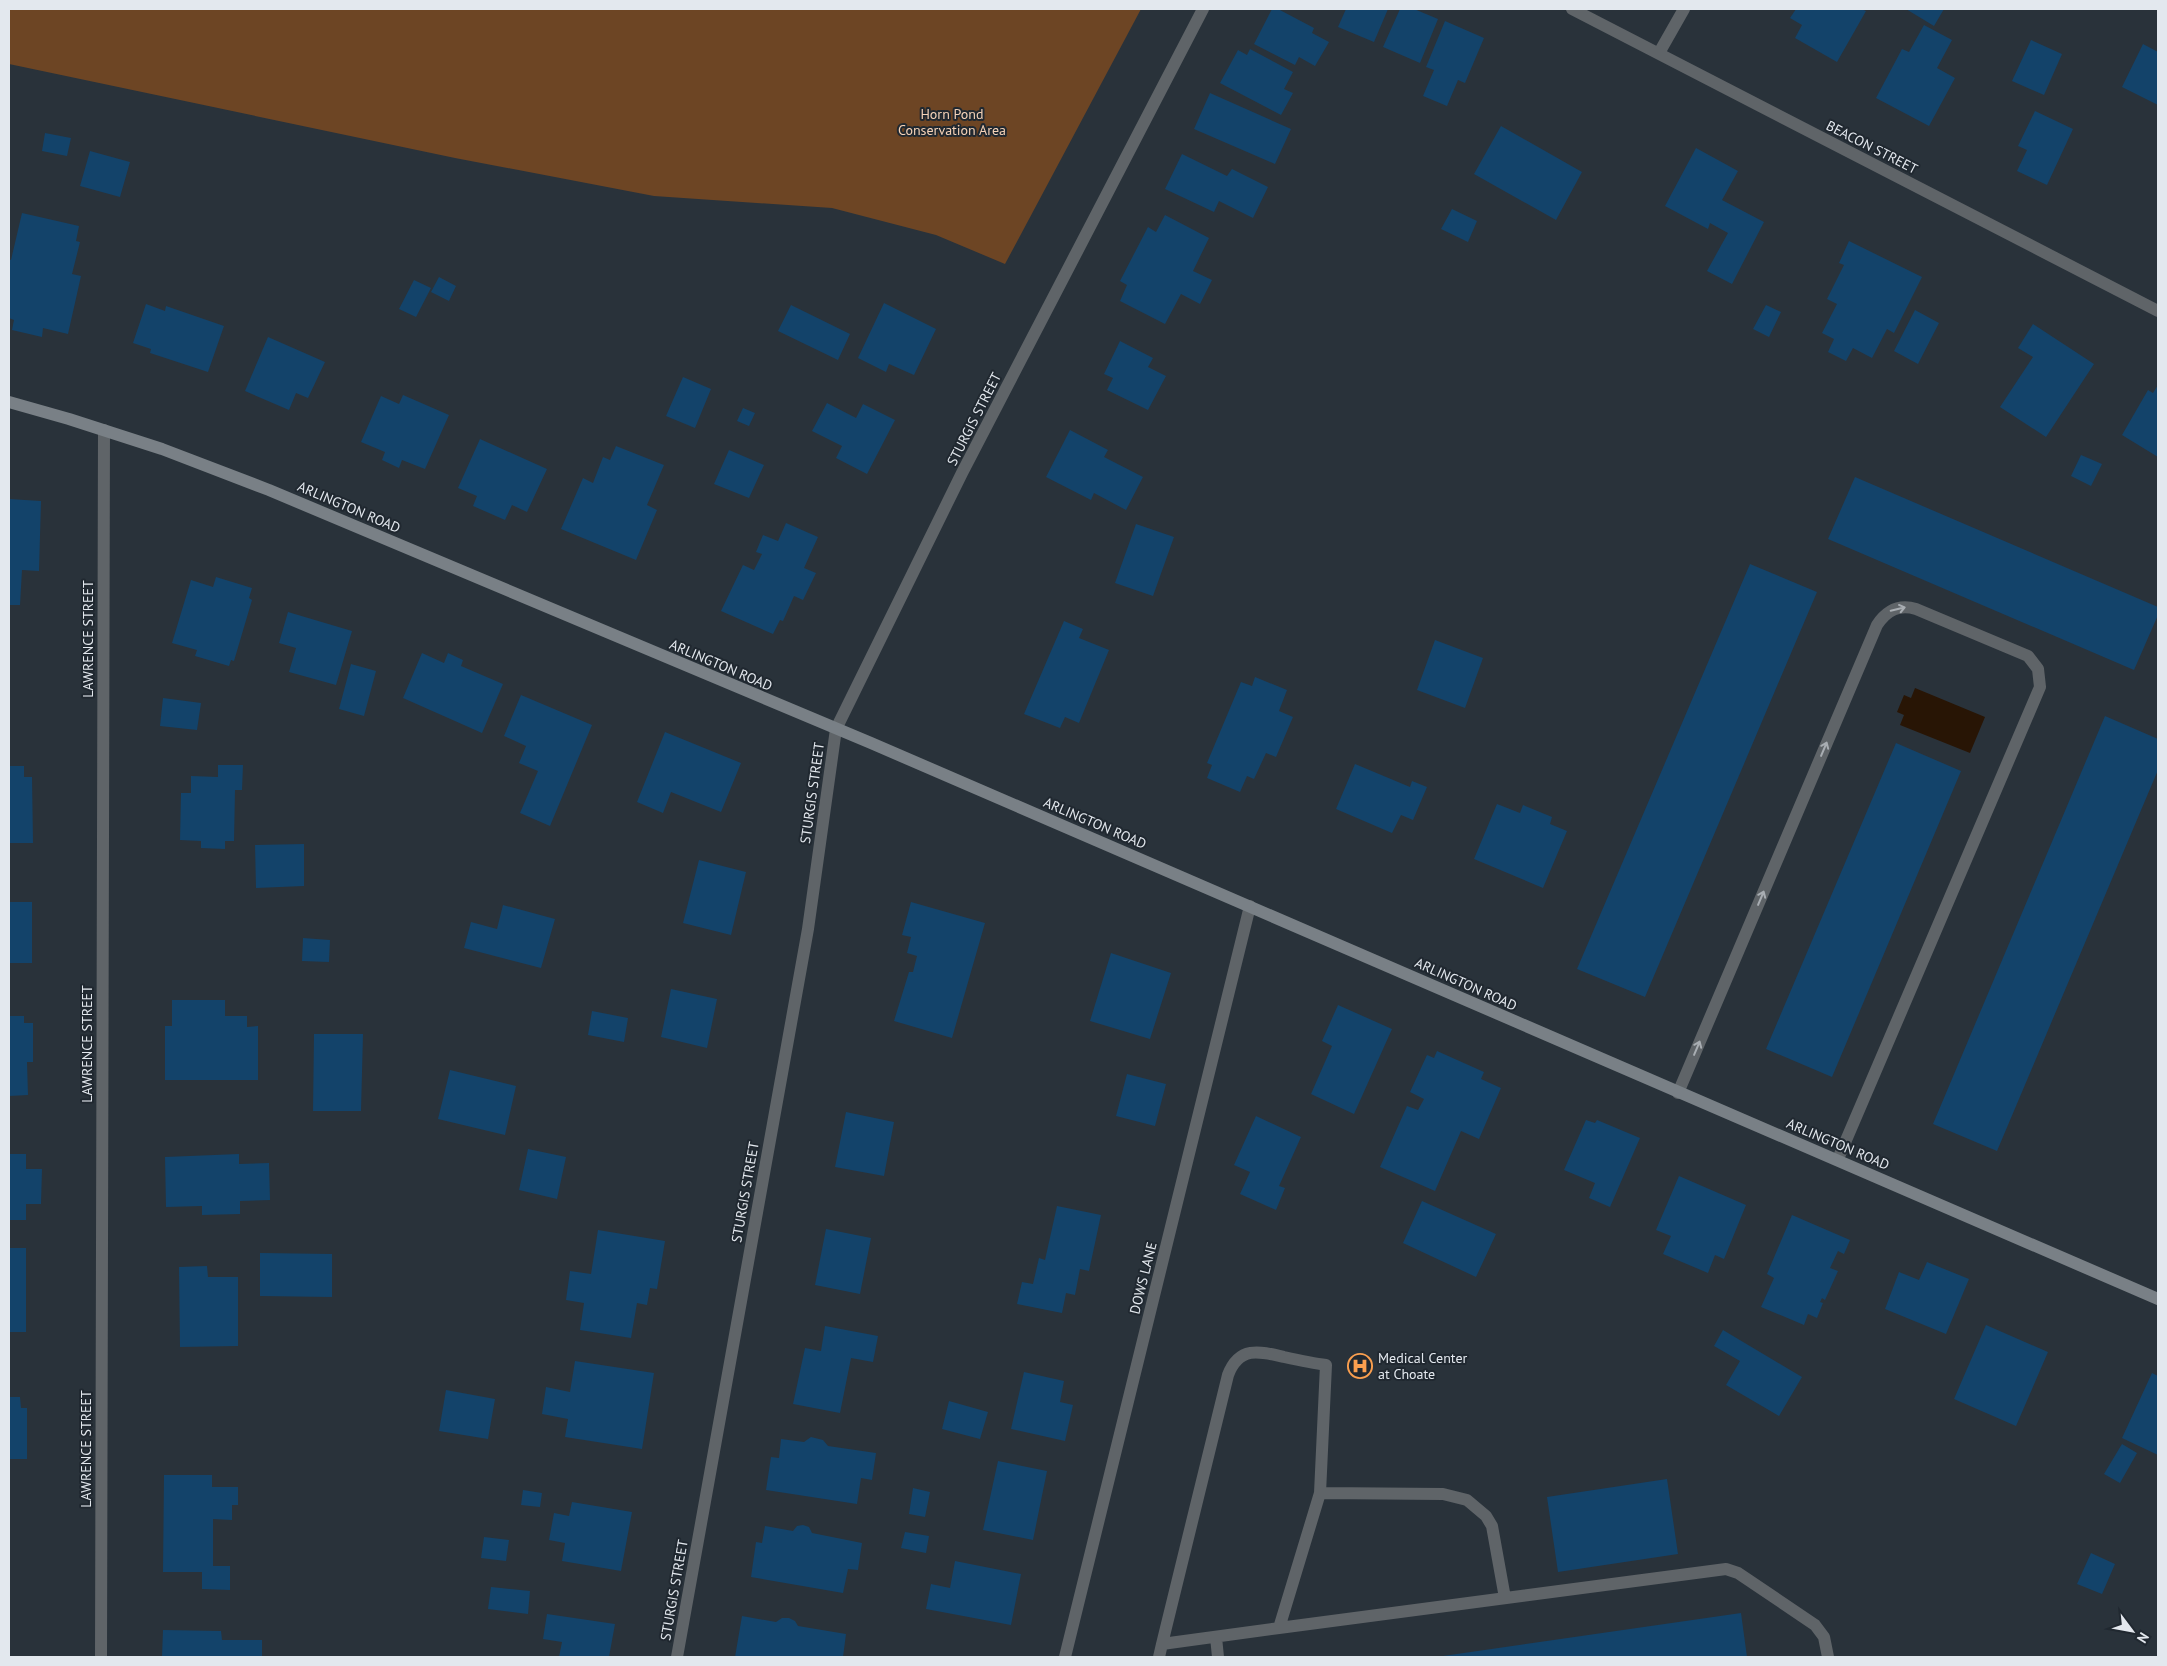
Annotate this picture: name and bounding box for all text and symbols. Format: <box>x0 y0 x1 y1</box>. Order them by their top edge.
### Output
park label: Horn Pond Conservation Area <box>898 105 1006 139</box>
street label: BEACON STREET <box>1823 116 1921 178</box>
street label: STURGIS STREET <box>943 369 1005 469</box>
street label: ARLINGTON ROAD <box>295 477 403 537</box>
street label: LAWRENCE STREET <box>79 580 97 698</box>
one-way arrow <box>1890 604 1906 613</box>
street label: ARLINGTON ROAD <box>667 635 775 695</box>
street label: STURGIS STREET <box>796 741 828 845</box>
one-way arrow <box>1820 742 1830 757</box>
street label: ARLINGTON ROAD <box>1041 793 1149 853</box>
one-way arrow <box>1756 891 1766 906</box>
street label: ARLINGTON ROAD <box>1412 953 1520 1015</box>
street label: LAWRENCE STREET <box>78 985 96 1103</box>
one-way arrow <box>1692 1041 1702 1056</box>
street label: ARLINGTON ROAD <box>1784 1114 1892 1174</box>
street label: STURGIS STREET <box>727 1140 763 1244</box>
street label: DOWS LANE <box>1125 1240 1161 1316</box>
place label: Medical Center at Choate <box>1378 1349 1468 1383</box>
hospital icon: Medical Center at Choate <box>1347 1353 1373 1379</box>
street label: LAWRENCE STREET <box>77 1390 95 1508</box>
street label: STURGIS STREET <box>656 1538 692 1642</box>
north arrow <box>2107 1606 2157 1656</box>
text: N <box>2133 1629 2153 1647</box>

